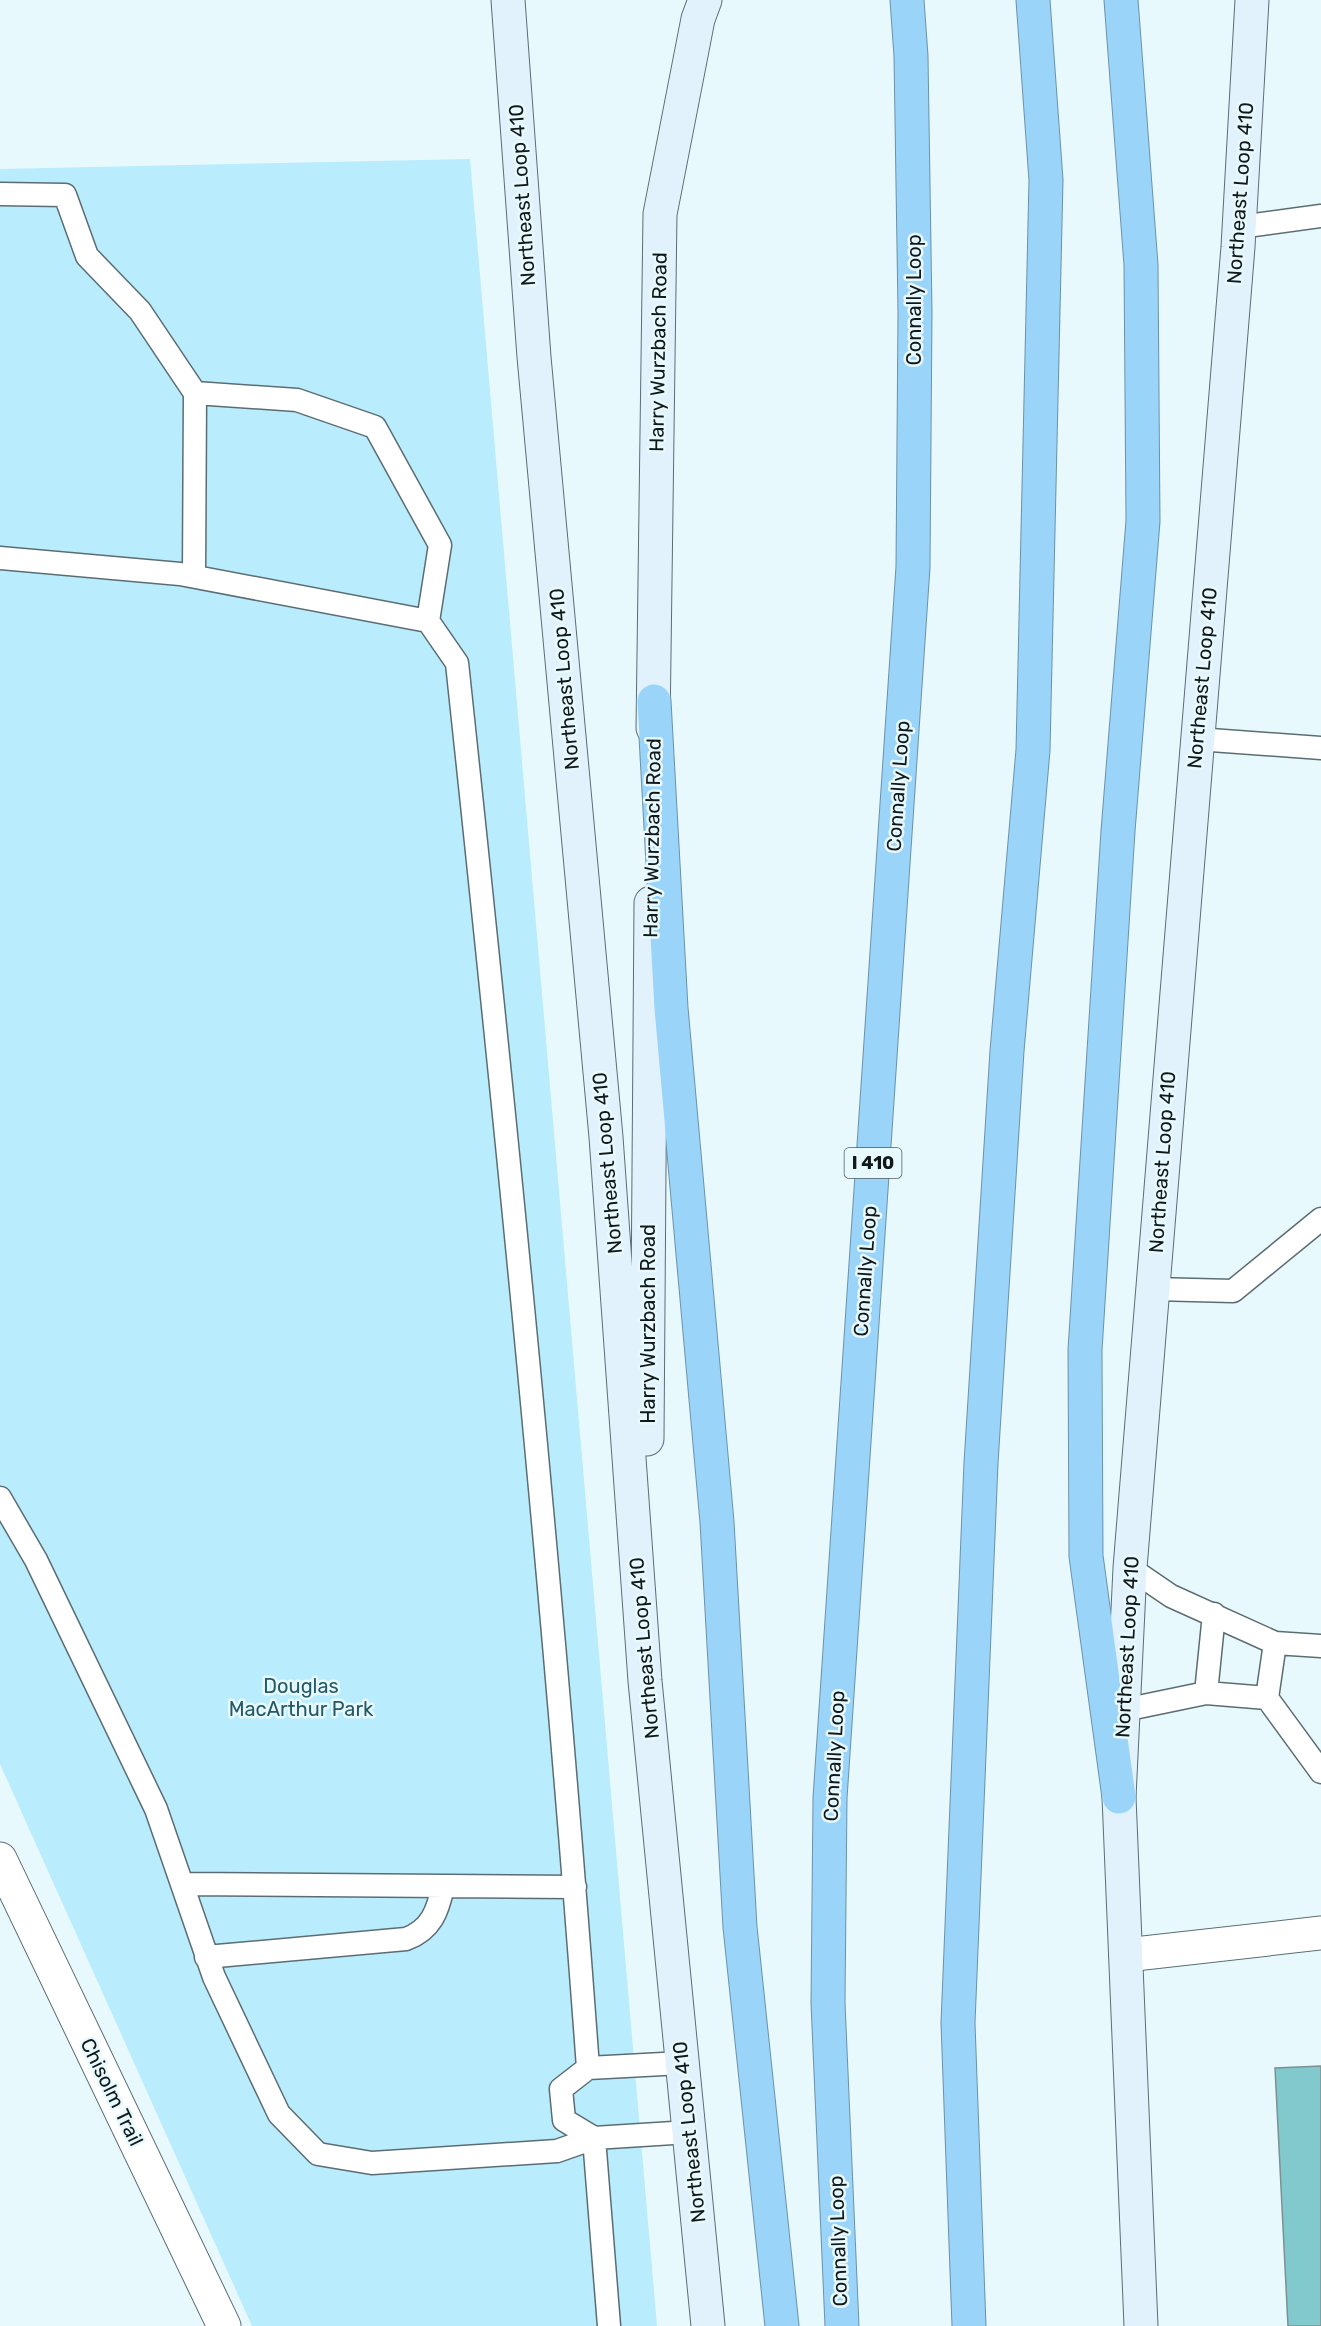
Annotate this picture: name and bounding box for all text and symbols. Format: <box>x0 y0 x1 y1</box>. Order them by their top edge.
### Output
street label: Northeast Loop 410 <box>1222 101 1258 285</box>
street label: Northeast Loop 410 <box>504 103 540 287</box>
street label: Connally Loop <box>902 234 926 366</box>
street label: Harry Wurzbach Road <box>644 252 672 452</box>
street label: Northeast Loop 410 <box>1182 586 1222 770</box>
street label: Northeast Loop 410 <box>544 587 584 771</box>
street label: Connally Loop <box>881 720 915 852</box>
street label: Harry Wurzbach Road <box>638 738 666 938</box>
street label: Northeast Loop 410 <box>1144 1070 1180 1254</box>
street label: Northeast Loop 410 <box>587 1071 627 1255</box>
road number: I 410 <box>844 1148 902 1178</box>
street label: Connally Loop <box>848 1205 882 1337</box>
street label: Harry Wurzbach Road <box>636 1224 660 1424</box>
street label: Northeast Loop 410 <box>1110 1555 1144 1739</box>
street label: Northeast Loop 410 <box>624 1556 664 1740</box>
park label: Douglas MacArthur Park <box>229 1674 374 1721</box>
street label: Connally Loop <box>819 1690 849 1822</box>
street label: Chisolm Trail <box>76 2034 148 2150</box>
street label: Northeast Loop 410 <box>668 2040 710 2224</box>
street label: Connally Loop <box>824 2175 852 2307</box>

